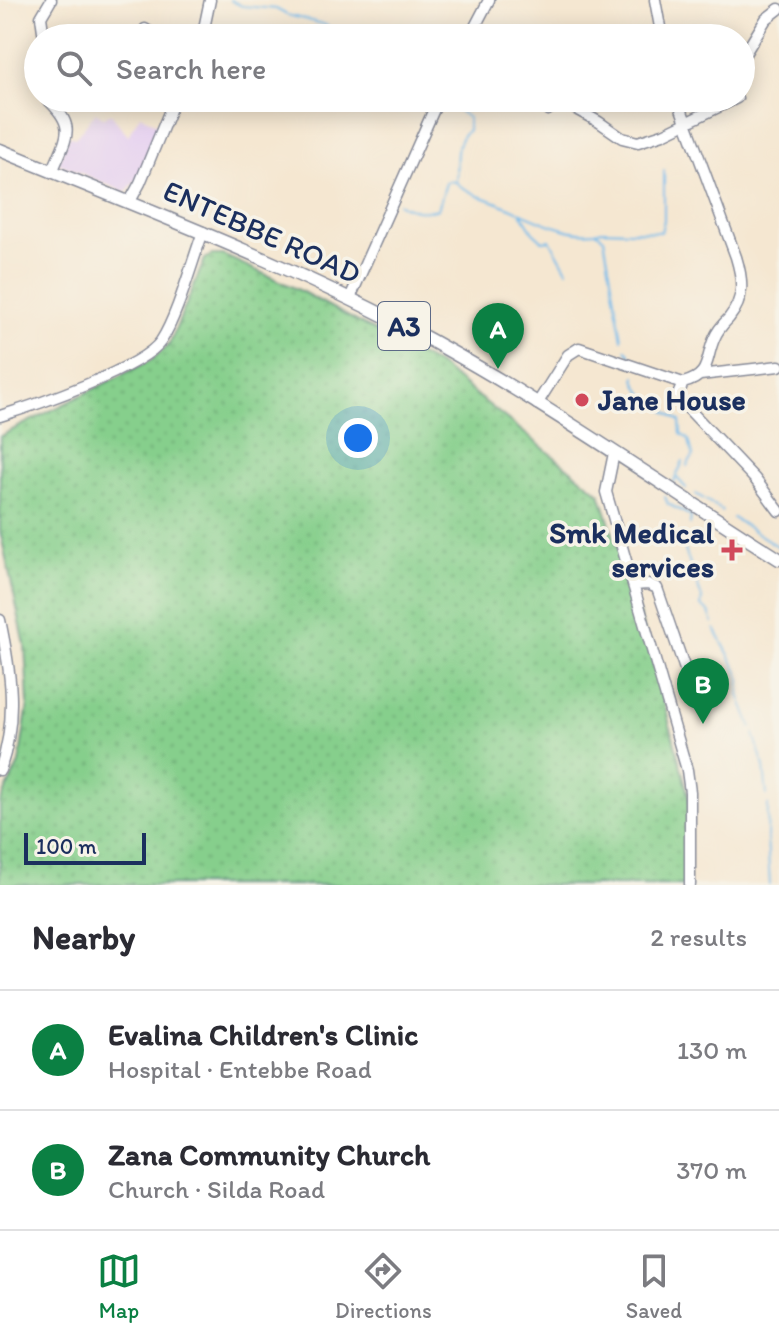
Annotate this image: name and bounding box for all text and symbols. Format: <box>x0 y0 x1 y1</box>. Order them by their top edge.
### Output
search box <box>24 24 755 112</box>
icon: search <box>52 46 96 90</box>
text: Search here <box>116 50 266 87</box>
street label: ENTEBBE ROAD <box>158 171 367 292</box>
road number: A3 <box>378 302 430 350</box>
pin: A <box>472 303 524 369</box>
place label: Jane House <box>597 381 746 418</box>
marker: Jane House <box>573 391 591 409</box>
your location <box>338 418 378 458</box>
place label: Smk Medical services <box>549 514 715 585</box>
marker: Smk Medical services <box>721 539 743 561</box>
pin: B <box>677 658 729 724</box>
scale bar <box>24 829 146 865</box>
text: 100 m <box>36 833 97 860</box>
text: Nearby <box>32 917 135 958</box>
text: 2 results <box>650 921 747 953</box>
text: Evalina Children's Clinic <box>108 1016 418 1053</box>
text: A <box>50 1034 66 1066</box>
text: 130 m <box>677 1034 747 1066</box>
text: Hospital · Entebbe Road <box>108 1053 372 1085</box>
text: Zana Community Church <box>108 1136 430 1173</box>
text: B <box>50 1154 66 1186</box>
text: 370 m <box>676 1154 747 1186</box>
text: Church · Silda Road <box>108 1173 325 1205</box>
tab: Map <box>97 1249 141 1324</box>
tab: Directions <box>335 1249 432 1324</box>
tab: Saved <box>626 1249 682 1324</box>

